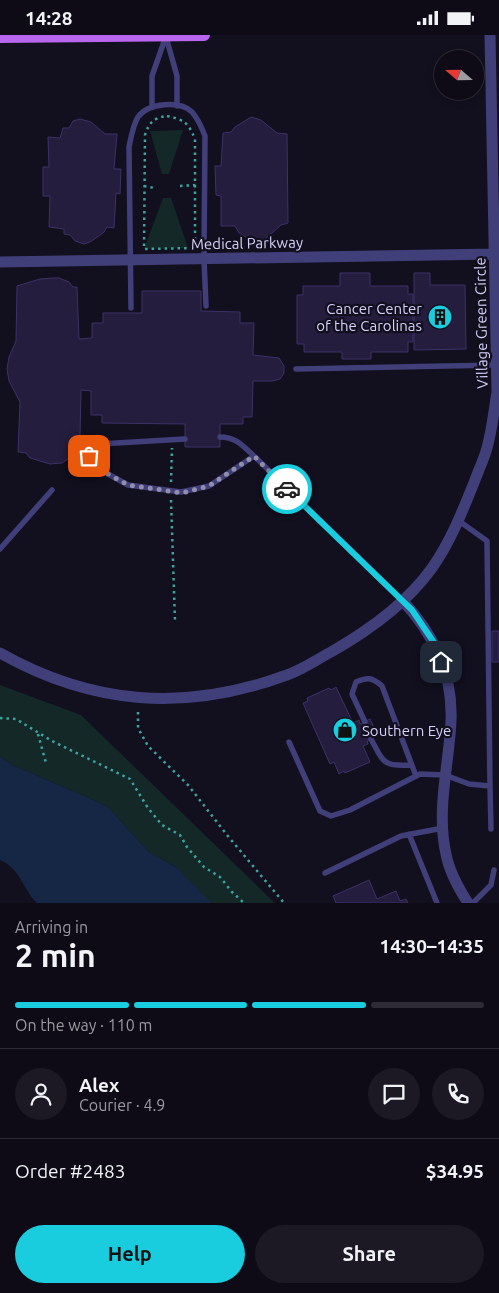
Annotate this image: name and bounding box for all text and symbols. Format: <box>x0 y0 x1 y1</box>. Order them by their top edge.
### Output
text: 14:28 <box>25 7 73 29</box>
north arrow <box>434 50 484 100</box>
map controls <box>434 50 484 100</box>
street label: Medical Parkway <box>191 234 303 252</box>
street label: Village Green Circle <box>471 257 491 389</box>
place label: Cancer Center of the Carolinas <box>316 300 422 334</box>
building icon: Cancer Center of the Carolinas <box>427 304 453 330</box>
pin <box>68 435 110 477</box>
icon: bag <box>75 442 103 470</box>
courier <box>262 464 312 514</box>
icon: car <box>273 475 301 503</box>
pin <box>420 641 462 683</box>
icon: home <box>427 648 455 676</box>
shop icon: Southern Eye <box>332 717 358 743</box>
place label: Southern Eye <box>362 722 451 739</box>
text: Arriving in <box>15 918 88 936</box>
text: 14:30–14:35 <box>379 935 484 957</box>
text: 2 min <box>15 937 96 973</box>
text: On the way · 110 m <box>15 1016 152 1034</box>
button: person <box>15 1068 67 1120</box>
button: chat <box>368 1068 420 1120</box>
button: phone <box>432 1068 484 1120</box>
text: Alex <box>79 1074 119 1096</box>
text: Courier · 4.9 <box>79 1096 165 1114</box>
text: Order #2483 <box>15 1160 125 1182</box>
text: $34.95 <box>426 1160 484 1182</box>
button: Help <box>15 1225 245 1283</box>
button: Share <box>255 1225 484 1283</box>

